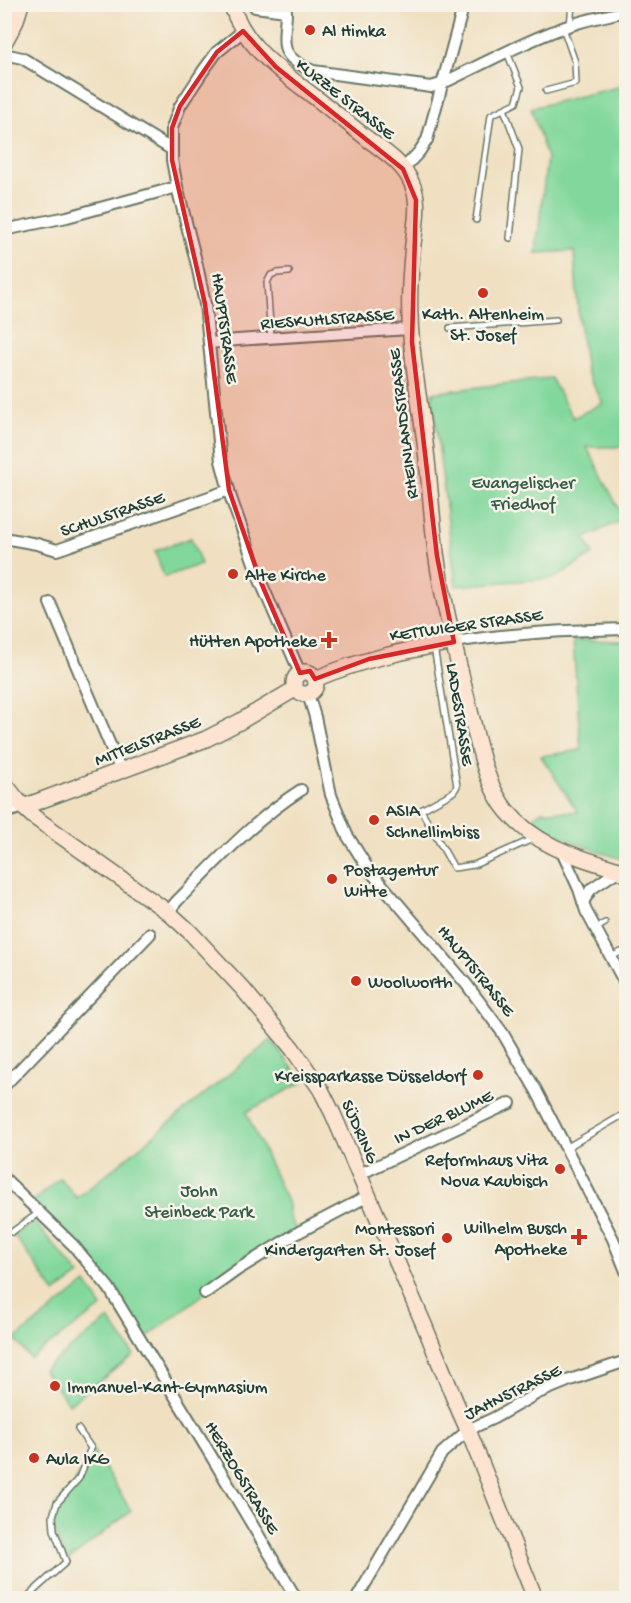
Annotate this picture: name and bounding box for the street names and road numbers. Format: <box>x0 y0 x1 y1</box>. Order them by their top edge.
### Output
street label: KURZE STRASSE <box>291 55 399 146</box>
street label: HAUPTSTRASSE <box>205 272 242 386</box>
street label: RIESKUHLSTRASSE <box>260 305 395 336</box>
street label: RHEINLANDSTRASSE <box>385 347 424 500</box>
street label: SCHULSTRASSE <box>58 488 168 543</box>
street label: KETTWIGER STRASSE <box>389 605 545 648</box>
street label: LADESTRASSE <box>440 662 477 768</box>
street label: MITTELSTRASSE <box>92 712 205 772</box>
street label: HAUPTSTRASSE <box>432 922 519 1022</box>
street label: IN DER BLUME <box>391 1086 498 1150</box>
street label: SÜDRING <box>335 1097 382 1168</box>
street label: JAHNSTRASSE <box>461 1360 566 1426</box>
street label: HERZOGSTRASSE <box>199 1418 283 1539</box>

